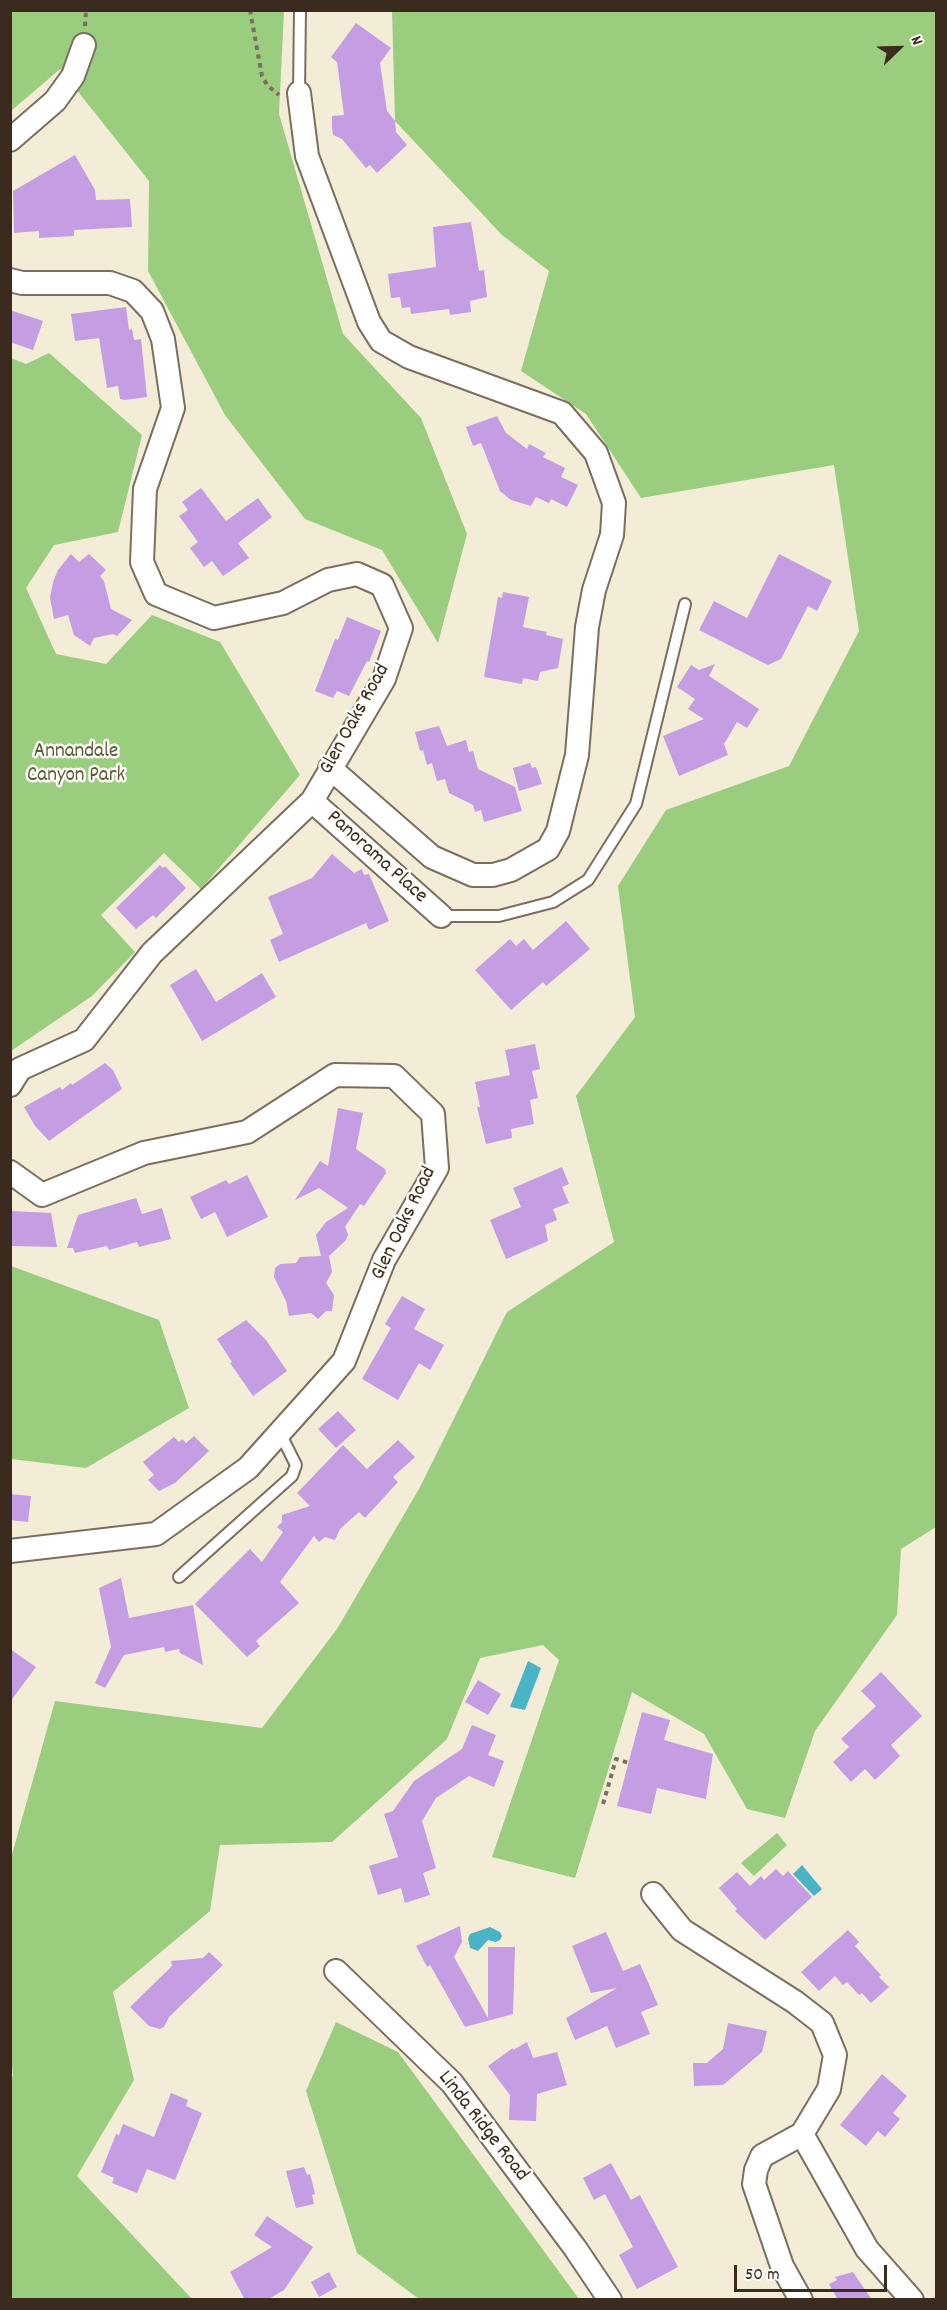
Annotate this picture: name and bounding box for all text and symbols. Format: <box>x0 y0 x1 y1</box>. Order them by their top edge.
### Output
north arrow <box>869 18 929 78</box>
text: N <box>904 33 928 49</box>
street label: Glen Oaks Road <box>315 660 397 780</box>
park label: Annandale Canyon Park <box>27 740 125 790</box>
street label: Panorama Place <box>320 806 432 910</box>
street label: Glen Oaks Road <box>367 1163 443 1285</box>
street label: Linda Ridge Road <box>431 2067 533 2187</box>
scale bar <box>737 2253 890 2291</box>
text: 50 m <box>745 2263 780 2288</box>

